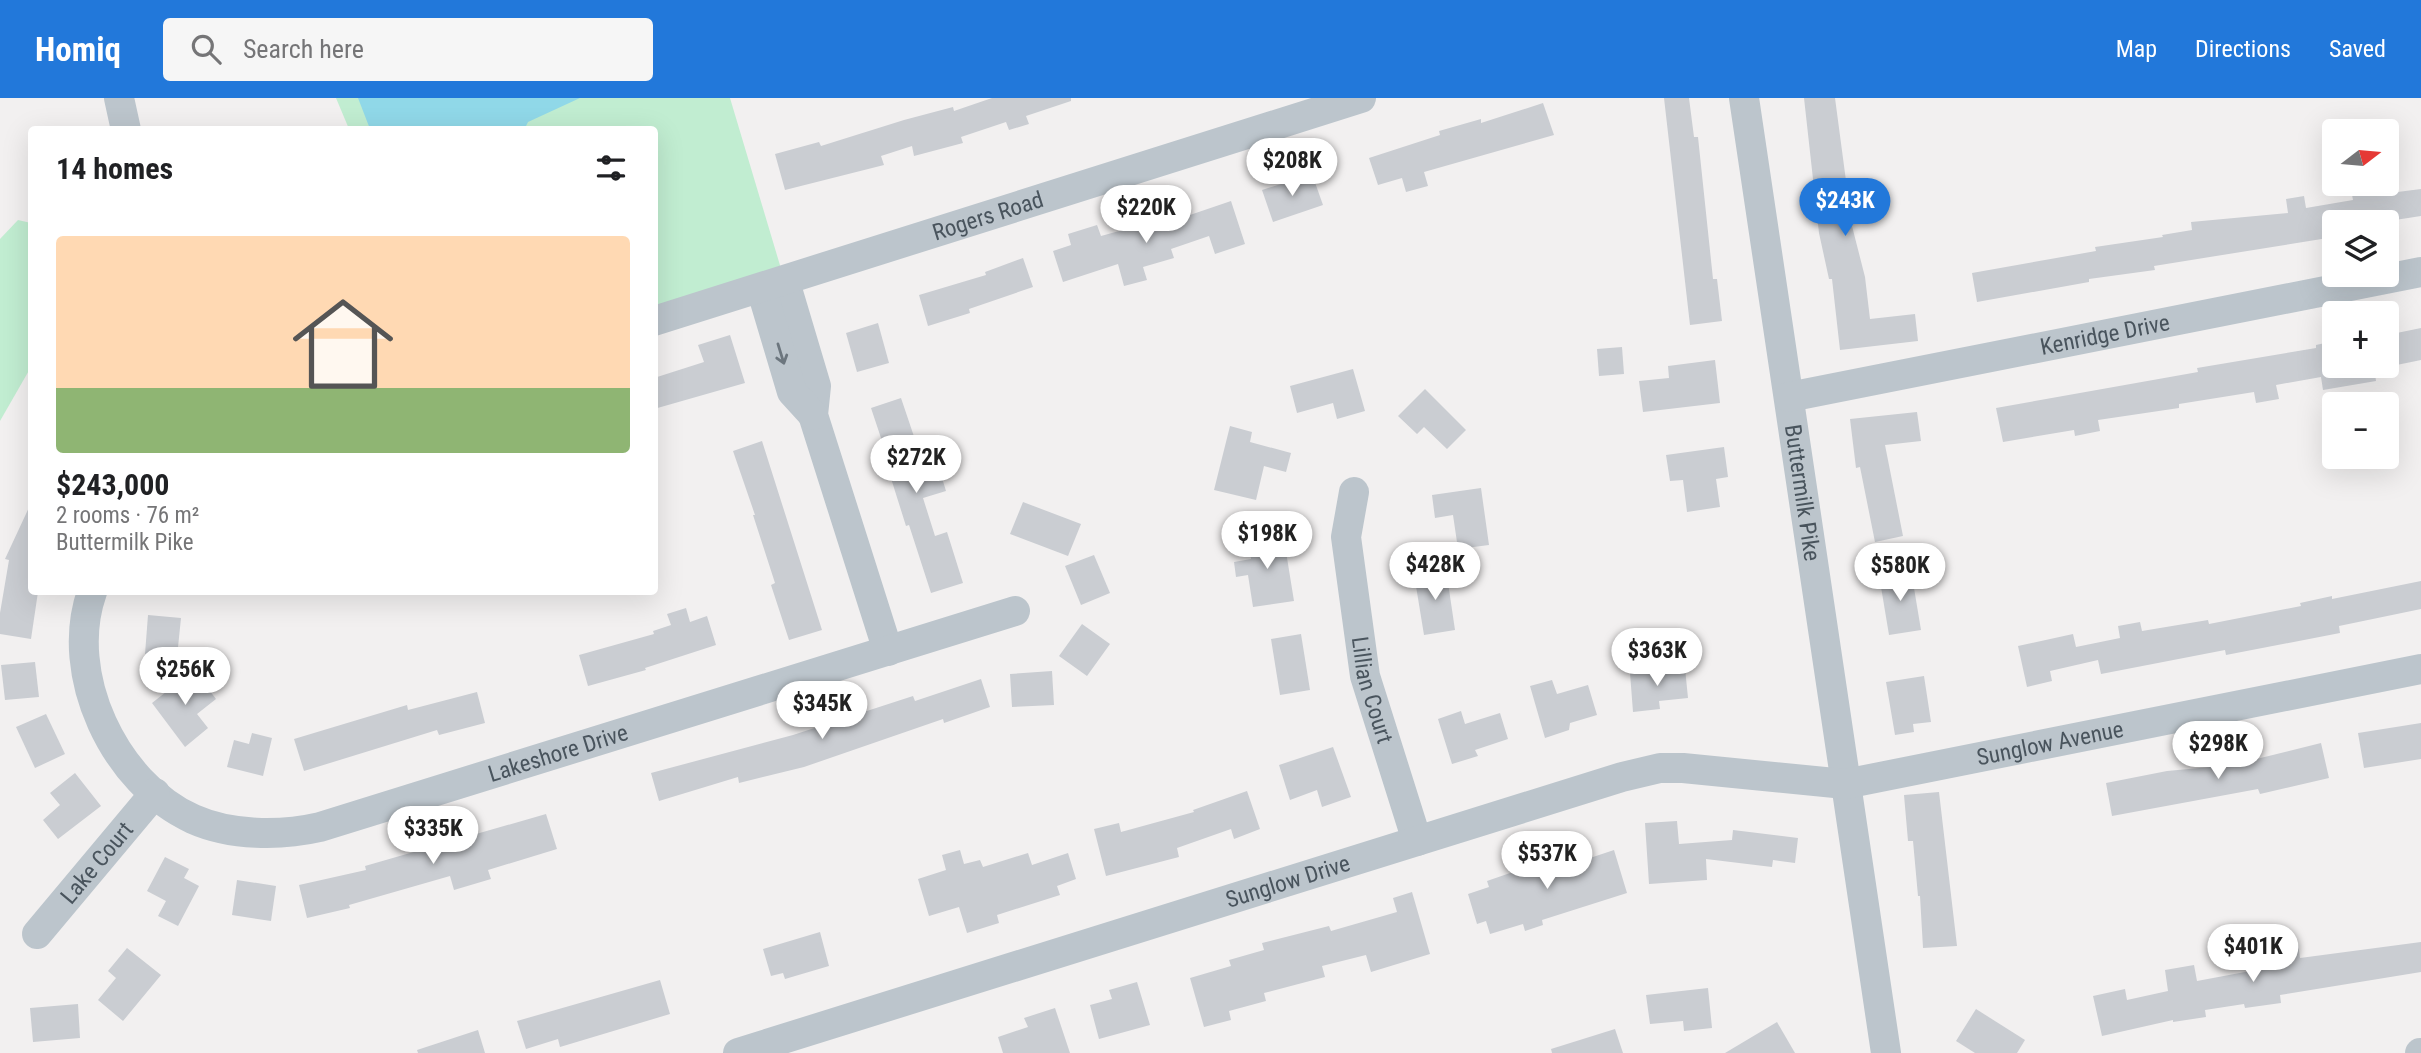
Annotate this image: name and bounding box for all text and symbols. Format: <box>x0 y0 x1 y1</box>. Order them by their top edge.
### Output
search box <box>163 18 653 81</box>
text: Homiq <box>35 30 121 69</box>
icon: search <box>187 30 225 68</box>
text: Search here <box>243 34 364 64</box>
text: Map <box>2116 35 2157 63</box>
text: Directions <box>2195 35 2291 63</box>
text: Saved <box>2329 35 2386 63</box>
north arrow <box>2322 119 2399 196</box>
map controls <box>2322 119 2399 469</box>
pin: $208K <box>1243 139 1341 198</box>
text: $208K <box>1262 147 1322 174</box>
icon: filters <box>592 149 630 187</box>
text: 14 homes <box>56 151 173 186</box>
pin: $243K <box>1796 178 1894 238</box>
street label: Rogers Road <box>929 186 1047 246</box>
pin: $220K <box>1097 186 1195 245</box>
text: $243K <box>1815 187 1875 214</box>
text: $220K <box>1116 194 1176 221</box>
button: layers <box>2322 210 2399 287</box>
icon: home <box>280 281 406 407</box>
button: + <box>2322 301 2399 378</box>
street label: Kenridge Drive <box>2038 309 2172 360</box>
one-way arrow <box>775 342 788 364</box>
button: − <box>2322 392 2399 469</box>
street label: Buttermilk Pike <box>1779 423 1826 563</box>
pin: $272K <box>867 436 965 495</box>
text: $272K <box>886 444 946 471</box>
text: $243,000 <box>56 467 169 502</box>
text: 2 rooms · 76 m² <box>56 502 199 529</box>
pin: $198K <box>1218 512 1316 571</box>
text: $198K <box>1237 520 1297 547</box>
text: Buttermilk Pike <box>56 529 194 556</box>
pin: $428K <box>1386 542 1484 602</box>
pin: $580K <box>1851 544 1949 603</box>
text: $428K <box>1405 551 1465 578</box>
text: $580K <box>1870 552 1930 579</box>
pin: $363K <box>1608 628 1706 688</box>
street label: Lillian Court <box>1346 635 1399 747</box>
text: $363K <box>1627 637 1687 664</box>
pin: $256K <box>136 648 234 707</box>
text: $256K <box>155 656 215 683</box>
pin: $345K <box>773 682 871 741</box>
text: $345K <box>792 690 852 717</box>
street label: Sunglow Avenue <box>1974 715 2126 771</box>
street label: Lakeshore Drive <box>485 719 631 787</box>
pin: $298K <box>2169 722 2267 781</box>
text: $298K <box>2188 730 2248 757</box>
pin: $335K <box>384 806 482 866</box>
text: $335K <box>403 815 463 842</box>
street label: Lake Court <box>55 816 139 909</box>
pin: $537K <box>1498 832 1596 891</box>
text: $537K <box>1517 840 1577 867</box>
street label: Sunglow Drive <box>1222 849 1353 913</box>
pin: $401K <box>2204 924 2302 984</box>
text: $401K <box>2223 933 2283 960</box>

